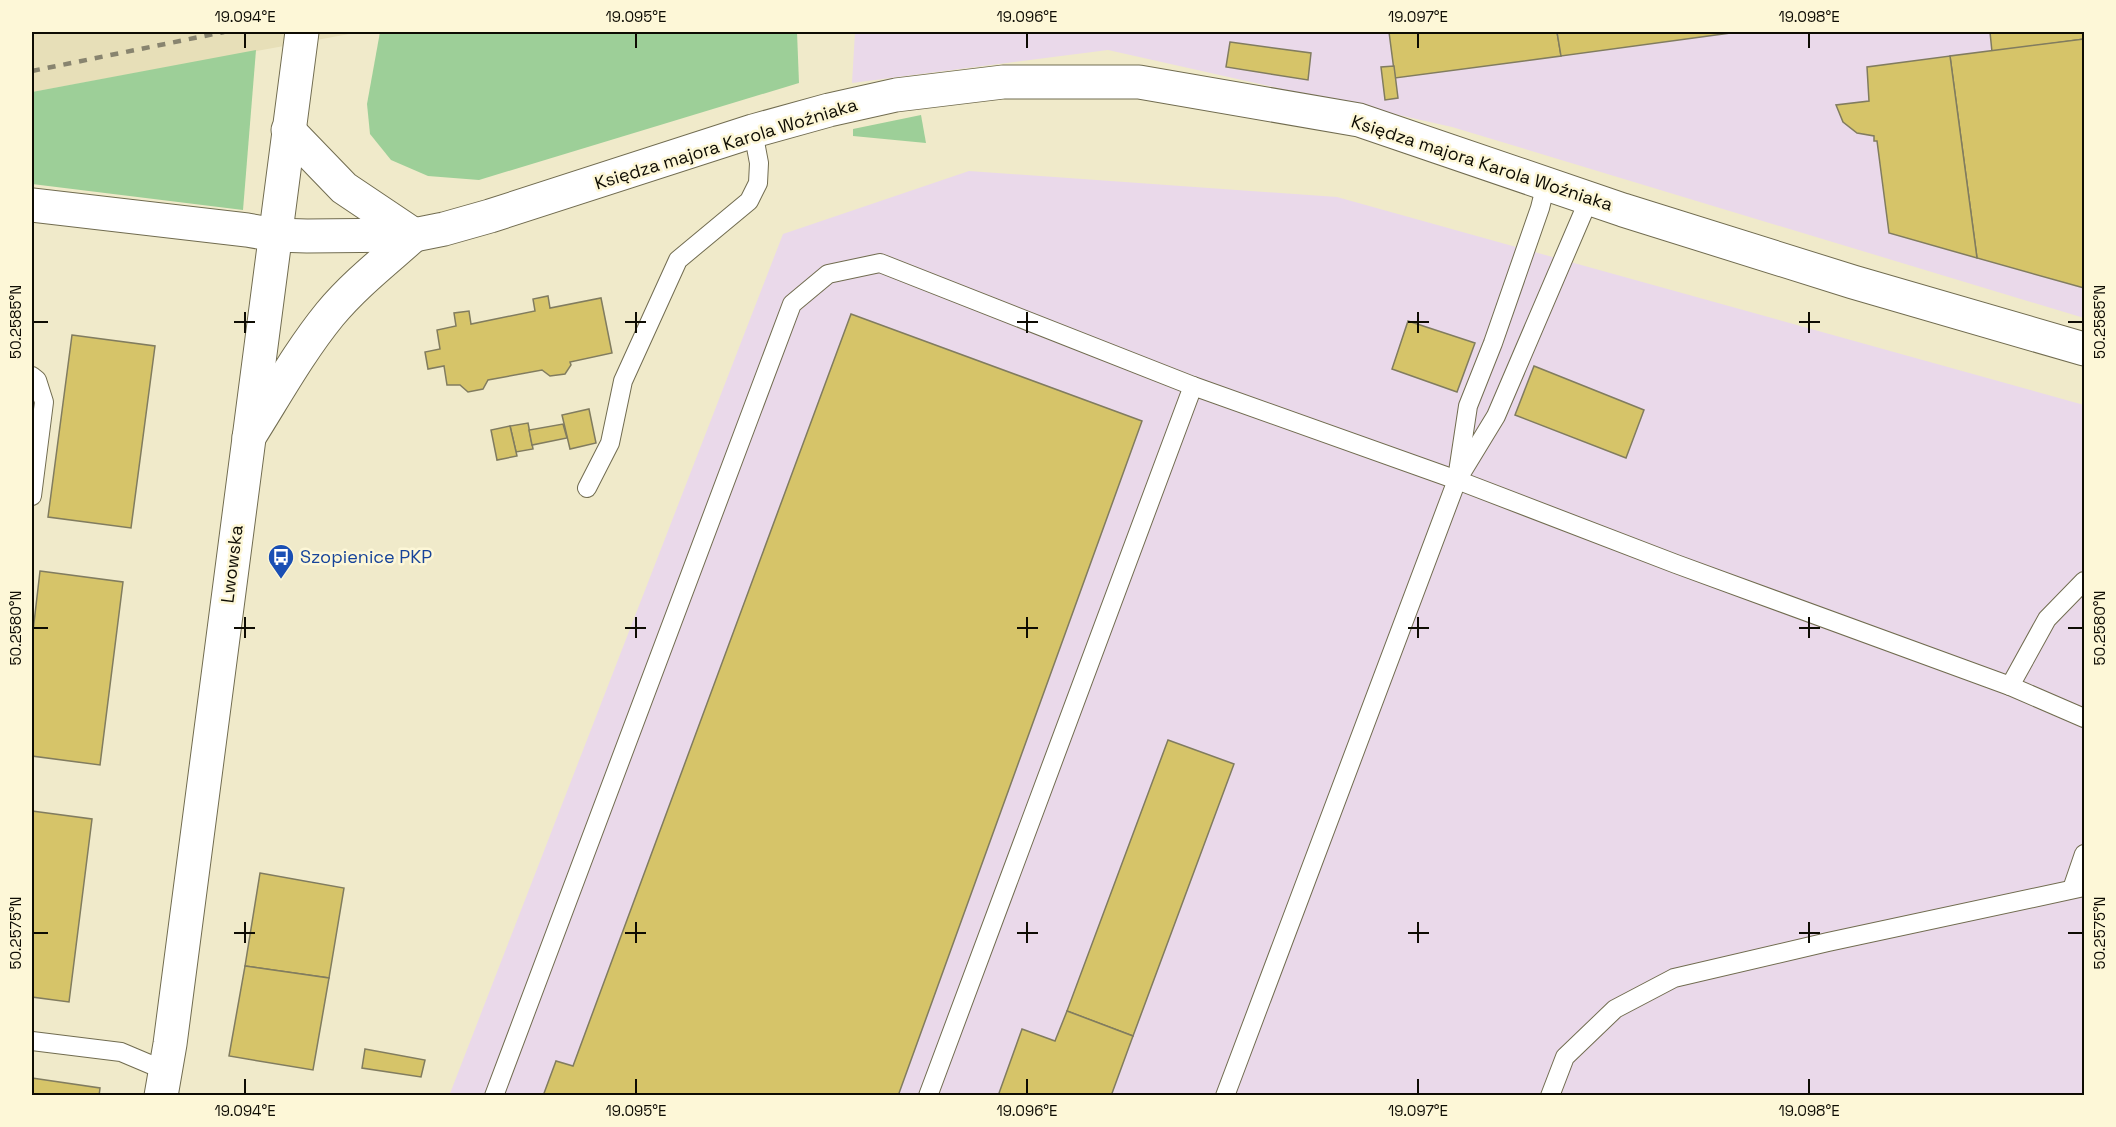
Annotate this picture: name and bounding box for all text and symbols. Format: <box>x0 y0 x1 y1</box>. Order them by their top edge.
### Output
text: 19.094°E <box>214 7 276 26</box>
text: 19.095°E <box>606 7 666 26</box>
text: 19.096°E <box>996 7 1058 26</box>
text: 19.097°E <box>1388 7 1448 26</box>
text: 19.098°E <box>1778 7 1840 26</box>
street label: Księdza majora Karola Woźniaka <box>592 93 860 195</box>
street label: Księdza majora Karola Woźniaka <box>1349 109 1616 216</box>
text: 50.2585°N <box>6 285 25 359</box>
text: 50.2585°N <box>2090 285 2109 359</box>
street label: Lwowska <box>215 524 248 604</box>
bus stop icon: Szopienice PKP <box>266 542 296 580</box>
place label: Szopienice PKP <box>300 545 432 568</box>
text: 50.2580°N <box>6 591 25 665</box>
text: 50.2580°N <box>2090 591 2109 665</box>
text: 50.2575°N <box>6 896 25 970</box>
text: 50.2575°N <box>2090 896 2109 970</box>
text: 19.094°E <box>214 1101 276 1120</box>
text: 19.095°E <box>606 1101 666 1120</box>
text: 19.096°E <box>996 1101 1058 1120</box>
text: 19.097°E <box>1388 1101 1448 1120</box>
text: 19.098°E <box>1778 1101 1840 1120</box>

